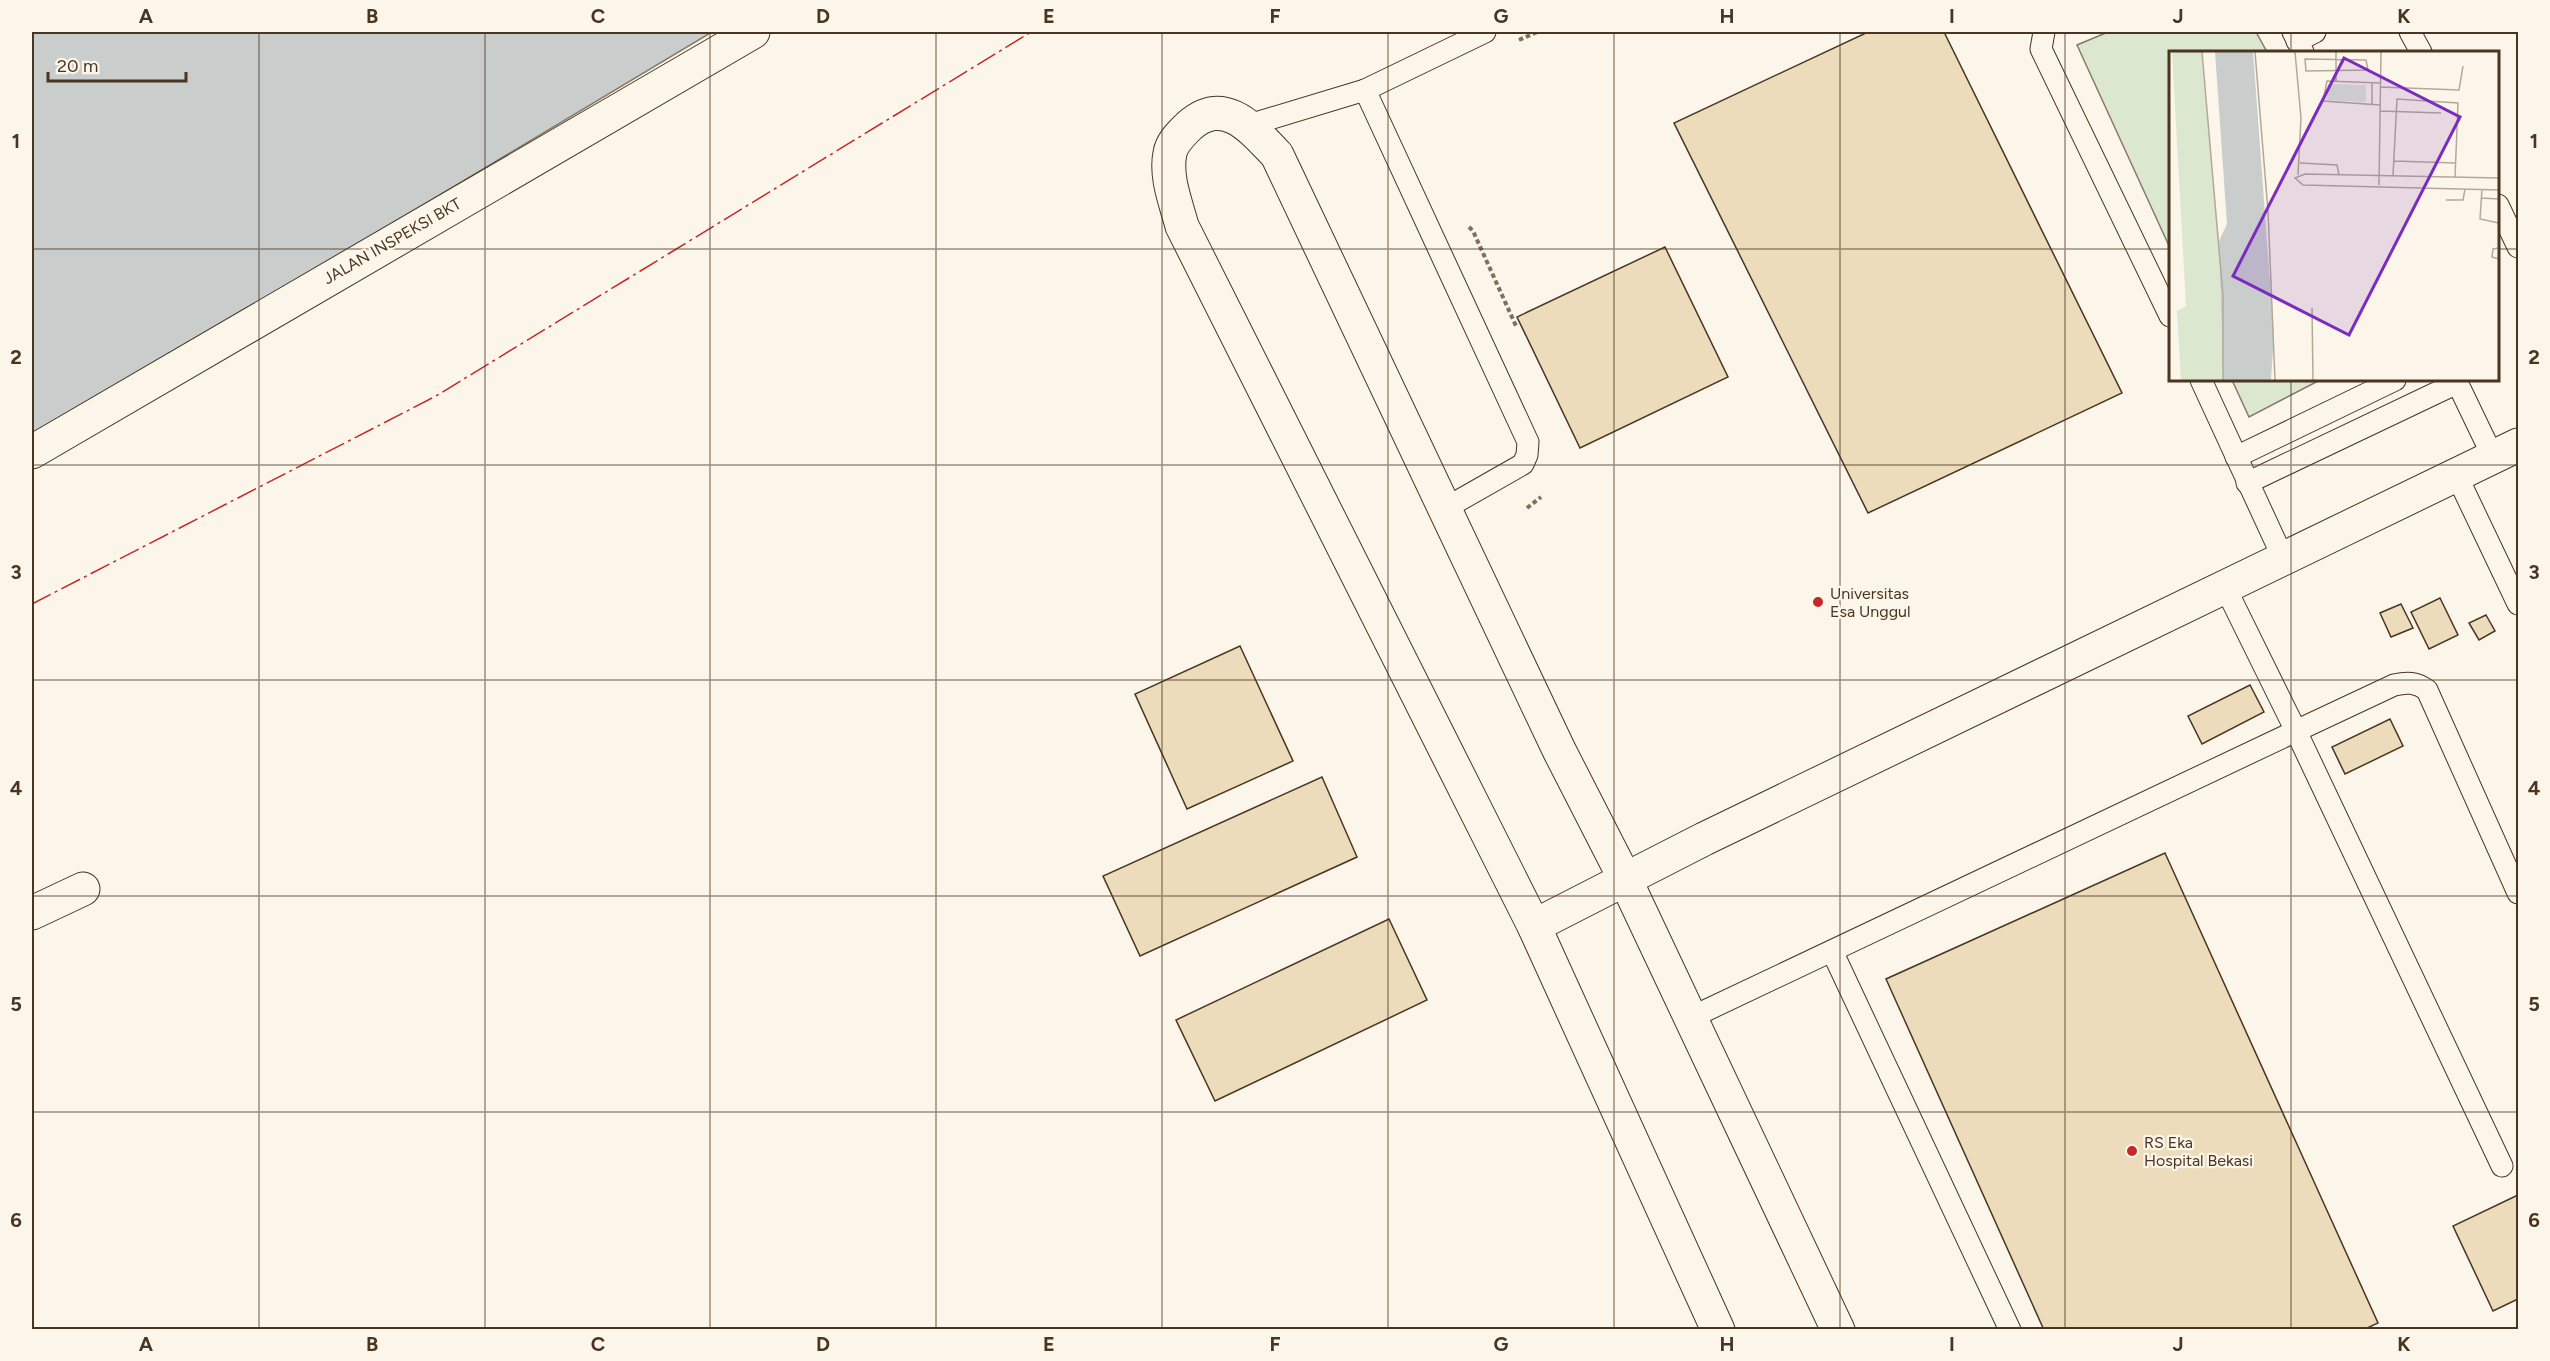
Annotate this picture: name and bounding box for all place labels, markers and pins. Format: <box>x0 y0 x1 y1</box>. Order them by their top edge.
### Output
place label: Universitas Esa Unggul <box>1830 584 1911 621</box>
marker: Universitas Esa Unggul <box>1811 595 1825 609</box>
place label: RS Eka Hospital Bekasi <box>2144 1133 2253 1170</box>
marker: RS Eka Hospital Bekasi <box>2125 1144 2139 1158</box>

